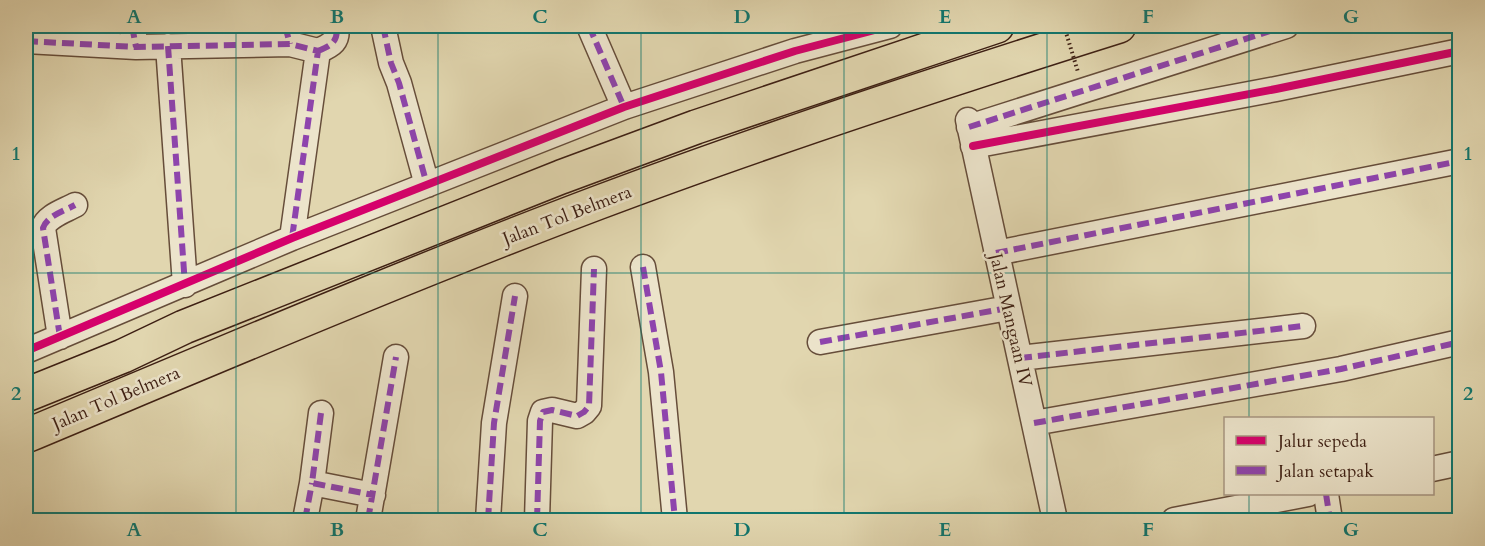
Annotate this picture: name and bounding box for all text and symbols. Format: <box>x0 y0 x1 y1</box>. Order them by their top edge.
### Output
text: A <box>126 3 142 30</box>
text: B <box>330 3 344 30</box>
text: C <box>532 3 548 30</box>
text: D <box>733 3 751 30</box>
text: E <box>939 3 951 30</box>
text: F <box>1142 3 1154 30</box>
text: G <box>1343 3 1359 30</box>
text: 1 <box>11 140 21 167</box>
text: 1 <box>1463 140 1473 167</box>
street label: Jalan Tol Belmera <box>496 179 636 253</box>
street label: Jalan Mangaan IV <box>982 248 1038 390</box>
street label: Jalan Tol Belmera <box>46 360 184 438</box>
text: 2 <box>11 380 21 407</box>
text: 2 <box>1463 380 1473 407</box>
legend <box>1224 417 1434 495</box>
text: Jalur sepeda <box>1275 429 1367 454</box>
text: Jalan setapak <box>1275 459 1374 484</box>
text: A <box>126 516 142 543</box>
text: B <box>330 516 344 543</box>
text: C <box>532 516 548 543</box>
text: D <box>733 516 751 543</box>
text: E <box>939 516 951 543</box>
text: F <box>1142 516 1154 543</box>
text: G <box>1343 516 1359 543</box>

